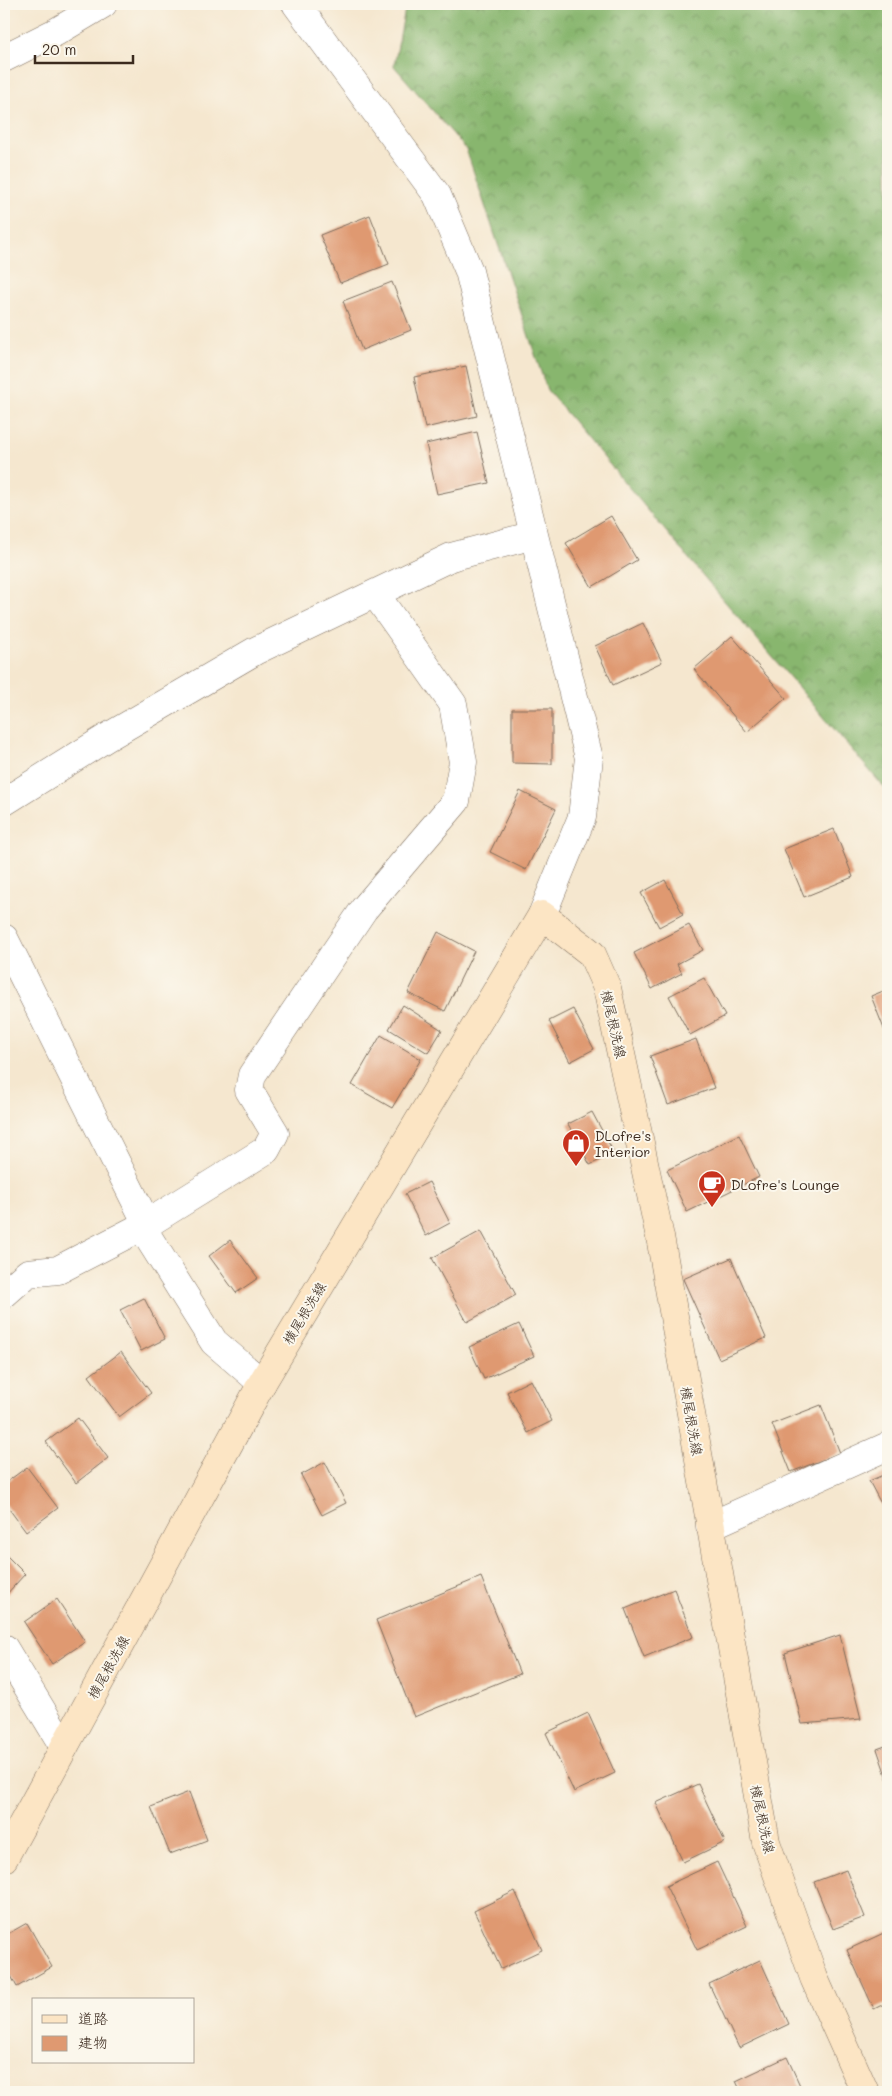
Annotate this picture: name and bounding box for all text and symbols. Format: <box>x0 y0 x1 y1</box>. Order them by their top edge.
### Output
scale bar <box>35 32 132 64</box>
text: 20 m <box>42 39 76 59</box>
street label: 横尾根洗線 <box>597 988 631 1060</box>
place label: DLofre's Interior <box>595 1126 651 1161</box>
shop icon: DLofre's Interior <box>561 1128 591 1167</box>
cafe icon: DLofre's Lounge <box>697 1169 727 1208</box>
place label: DLofre's Lounge <box>731 1175 840 1194</box>
street label: 横尾根洗線 <box>278 1278 330 1348</box>
street label: 横尾根洗線 <box>677 1385 707 1457</box>
street label: 横尾根洗線 <box>83 1632 133 1702</box>
street label: 横尾根洗線 <box>746 1783 780 1855</box>
legend <box>32 1998 195 2064</box>
text: 道路 <box>78 2008 108 2028</box>
text: 建物 <box>78 2032 108 2052</box>

